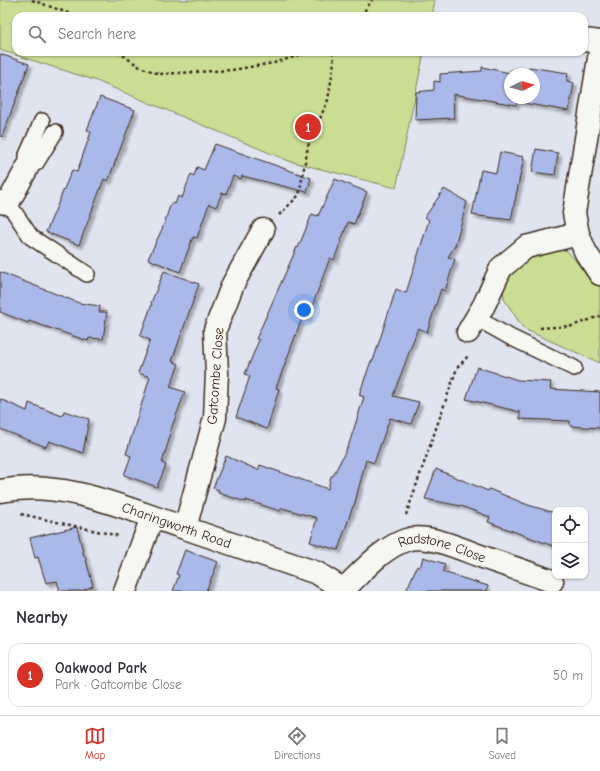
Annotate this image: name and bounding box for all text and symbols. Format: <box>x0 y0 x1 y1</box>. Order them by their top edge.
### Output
search box <box>12 12 588 56</box>
icon: search <box>26 23 48 45</box>
text: Search here <box>58 25 136 43</box>
north arrow <box>504 68 540 104</box>
pin: 1 <box>295 112 321 142</box>
your location <box>294 300 314 320</box>
street label: Gatcombe Close <box>204 327 227 425</box>
street label: Charingworth Road <box>119 499 233 552</box>
map controls <box>552 507 588 579</box>
button: locate <box>552 507 588 543</box>
street label: Radstone Close <box>395 530 488 567</box>
button: layers <box>552 543 588 579</box>
text: Nearby <box>16 608 67 627</box>
text: Oakwood Park <box>55 659 147 677</box>
text: 1 <box>27 668 33 683</box>
text: 50 m <box>553 668 583 683</box>
text: Park · Gatcombe Close <box>55 677 181 692</box>
tab: Map <box>84 725 106 762</box>
tab: Directions <box>274 725 321 762</box>
tab: Saved <box>489 725 516 762</box>

